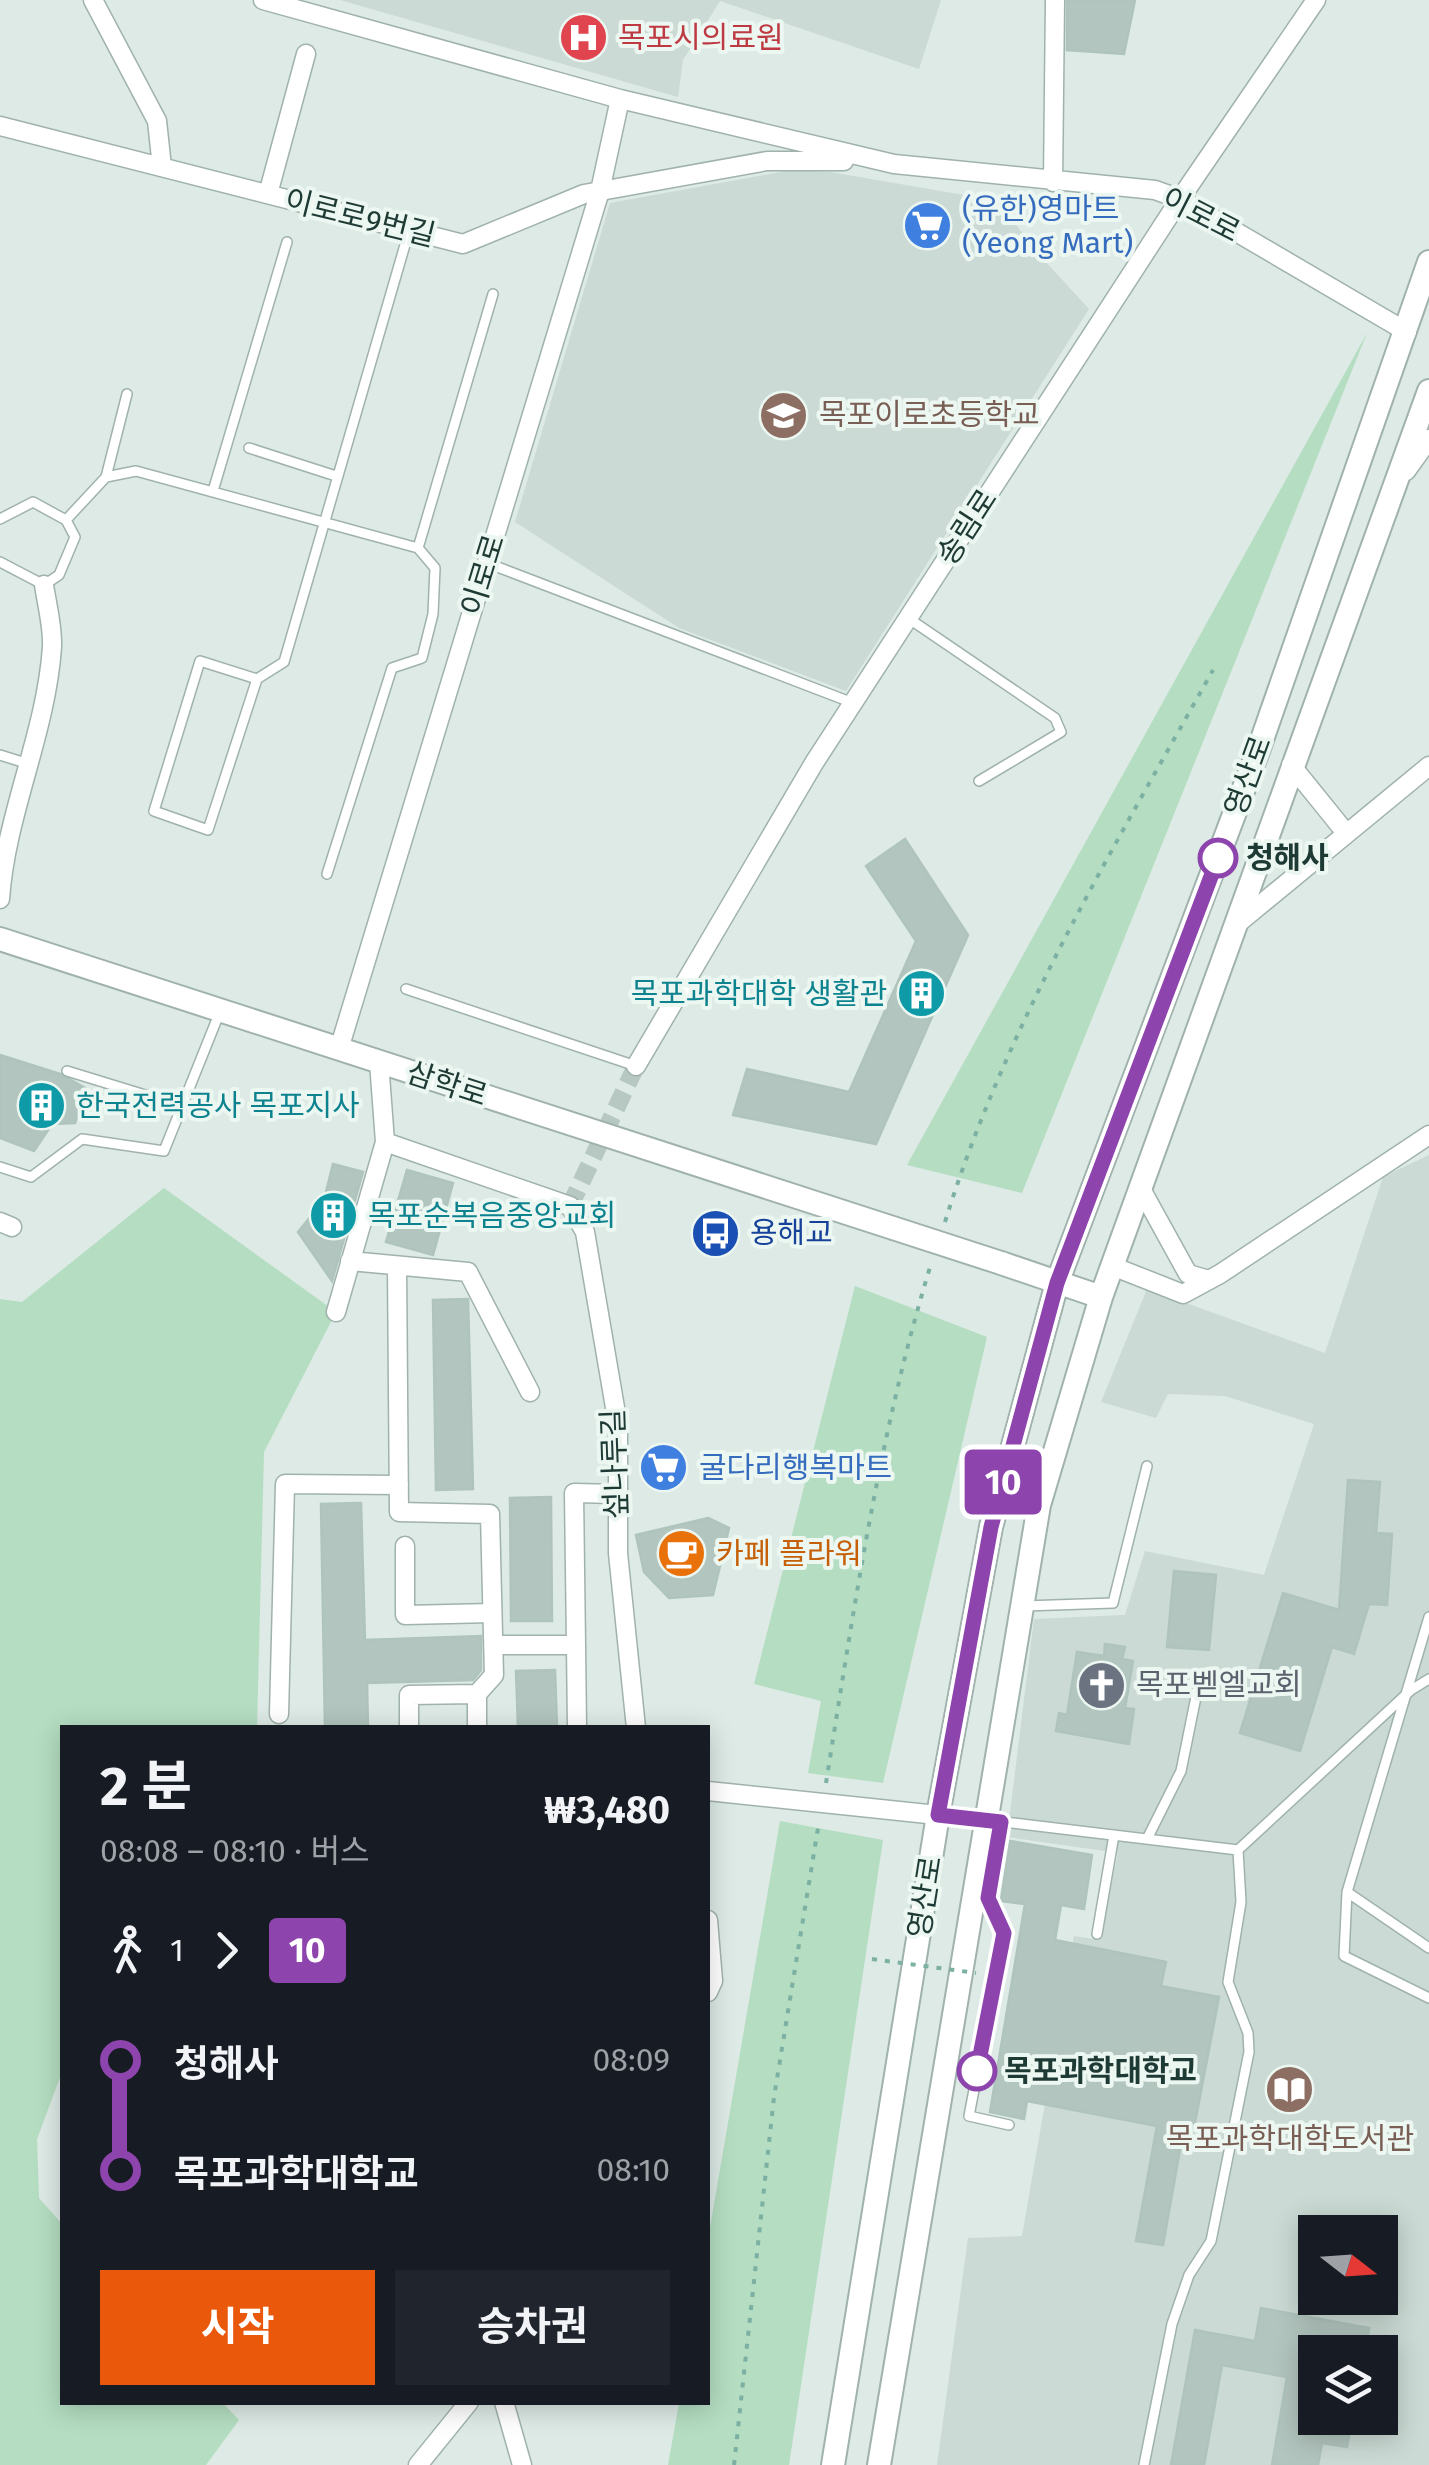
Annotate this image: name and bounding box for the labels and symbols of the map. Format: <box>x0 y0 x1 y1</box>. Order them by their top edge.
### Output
hospital icon: 목포시의료원 <box>557 12 609 64</box>
place label: 목포시의료원 <box>618 20 784 56</box>
street label: 이로로 <box>1156 180 1246 250</box>
street label: 이로로9번길 <box>281 182 439 254</box>
place label: (유한)영마트 (Yeong Mart) <box>962 191 1133 261</box>
supermarket icon: (유한)영마트 (Yeong Mart) <box>901 200 953 252</box>
school or university icon: 목포이로초등학교 <box>758 389 810 441</box>
place label: 목포이로초등학교 <box>819 397 1040 433</box>
street label: 송림로 <box>929 482 1005 572</box>
street label: 이로로 <box>454 530 512 620</box>
street label: 영산로 <box>1217 731 1279 821</box>
marker: 청해사 <box>1199 839 1237 877</box>
place label: 청해사 <box>1246 840 1329 876</box>
building icon: 목포과학대학 생활관 <box>896 968 948 1020</box>
place label: 목포과학대학 생활관 <box>631 976 887 1012</box>
street label: 삼학로 <box>402 1054 492 1114</box>
building icon: 한국전력공사 목포지사 <box>15 1080 67 1132</box>
place label: 한국전력공사 목포지사 <box>76 1088 360 1124</box>
building icon: 목포순복음중앙교회 <box>307 1190 359 1242</box>
place label: 목포순복음중앙교회 <box>368 1198 616 1234</box>
bus stop icon: 용해교 <box>689 1207 741 1259</box>
place label: 용해교 <box>750 1215 833 1251</box>
street label: 섶나루길 <box>595 1408 635 1520</box>
supermarket icon: 굴다리행복마트 <box>638 1442 690 1494</box>
place label: 굴다리행복마트 <box>699 1450 892 1486</box>
line badge: 10 <box>958 1450 1048 1514</box>
cafe icon: 카페 플라워 <box>655 1528 707 1580</box>
place label: 카페 플라워 <box>716 1536 862 1572</box>
church icon: 목포벧엘교회 <box>1075 1659 1127 1711</box>
place label: 목포벧엘교회 <box>1136 1667 1302 1703</box>
street label: 영산로 <box>901 1853 949 1941</box>
marker: 목포과학대학교 <box>958 2052 996 2090</box>
place label: 목포과학대학교 <box>1004 2053 1197 2089</box>
library icon: 목포과학대학도서관 <box>1264 2064 1316 2116</box>
place label: 목포과학대학도서관 <box>1166 2121 1414 2157</box>
north arrow <box>1298 2215 1398 2315</box>

